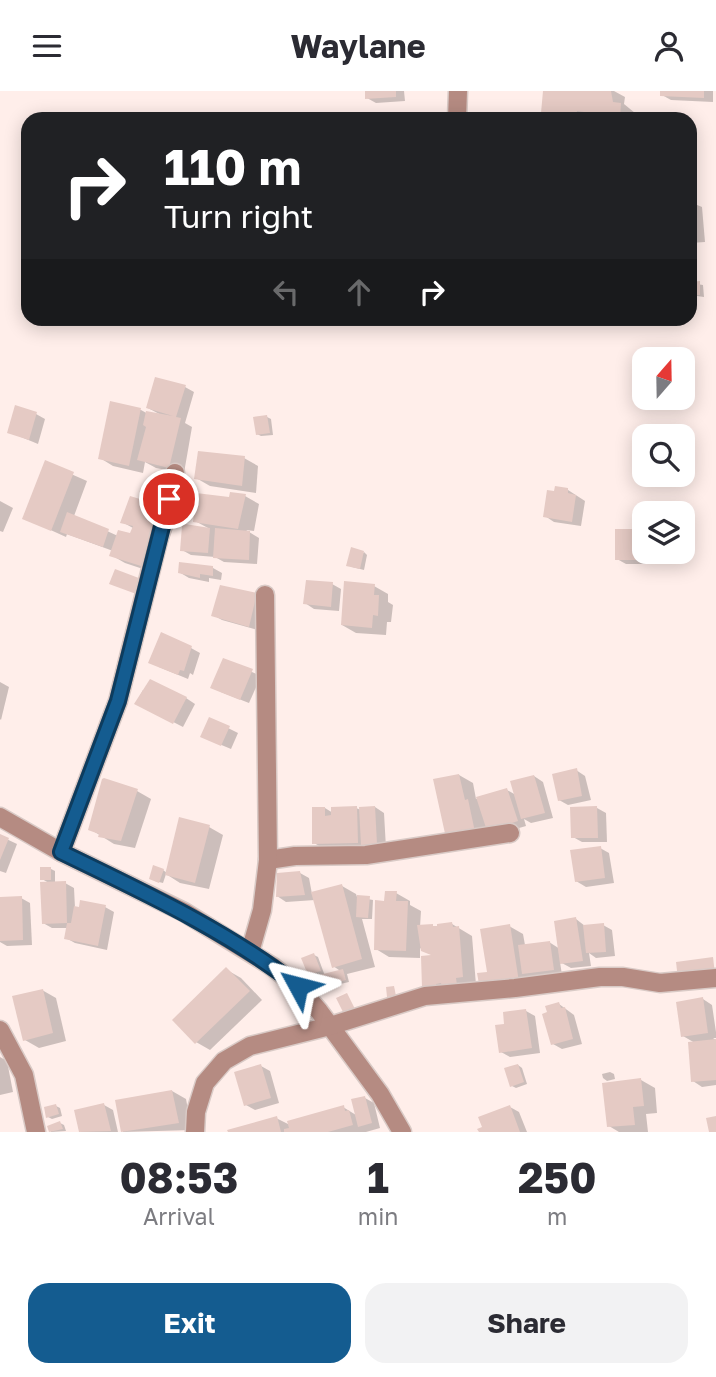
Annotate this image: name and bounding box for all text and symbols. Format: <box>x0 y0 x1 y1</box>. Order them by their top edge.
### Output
icon: menu <box>28 27 66 65</box>
text: Waylane <box>290 27 426 65</box>
icon: person <box>650 27 688 65</box>
text: 110 m <box>164 137 301 196</box>
icon: right <box>49 140 140 231</box>
text: Turn right <box>164 197 313 235</box>
icon: left <box>267 273 305 311</box>
icon: ahead <box>340 273 378 311</box>
icon: right <box>413 273 451 311</box>
north arrow <box>632 347 695 409</box>
map controls <box>632 347 695 564</box>
button: search <box>632 424 695 487</box>
pin <box>139 469 199 529</box>
icon: arrive <box>150 480 188 518</box>
button: layers <box>632 501 695 564</box>
position arrow <box>261 949 335 1023</box>
text: 08:53 <box>119 1152 238 1202</box>
text: 1 <box>367 1152 389 1202</box>
text: 250 <box>518 1152 597 1202</box>
text: Arrival <box>143 1202 215 1230</box>
text: min <box>358 1202 398 1230</box>
text: m <box>547 1202 567 1230</box>
button: Exit <box>28 1283 351 1363</box>
button: Share <box>365 1283 688 1363</box>

